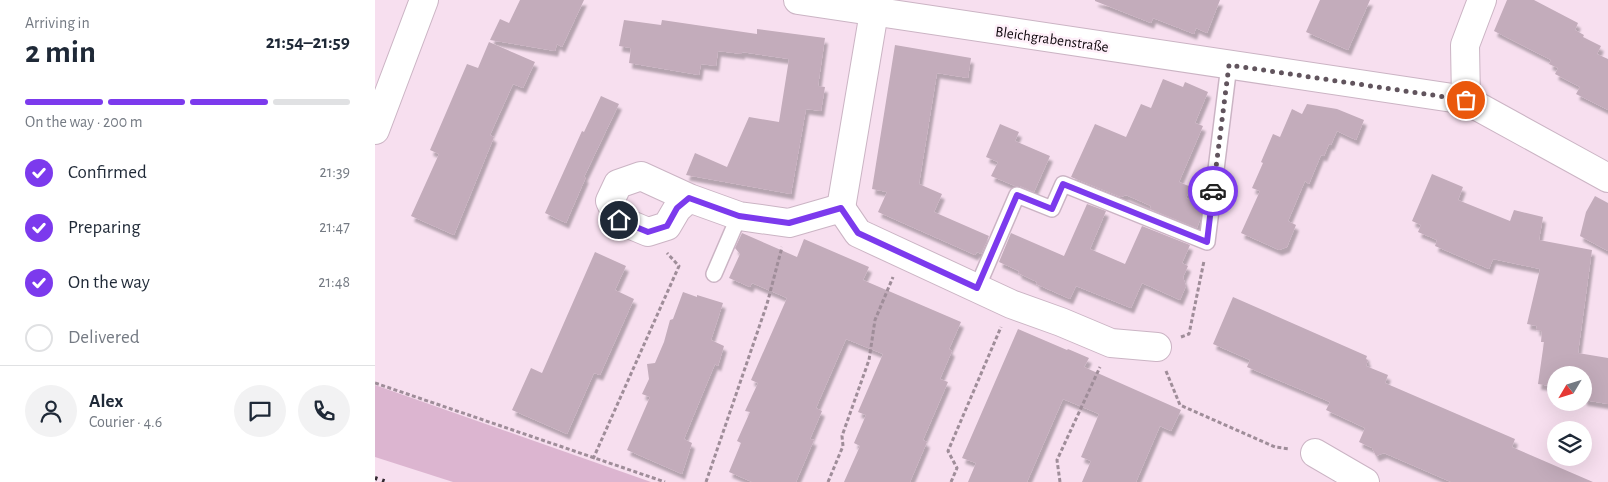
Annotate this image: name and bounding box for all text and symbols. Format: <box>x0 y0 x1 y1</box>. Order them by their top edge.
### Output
text: Arriving in <box>25 15 90 31</box>
street label: Bleichgrabenstraße <box>994 24 1110 55</box>
text: 21:54–21:59 <box>266 33 350 52</box>
text: 2 min <box>25 36 96 68</box>
pin <box>1445 79 1487 121</box>
icon: bag <box>1452 86 1480 114</box>
text: On the way · 200 m <box>25 114 143 130</box>
icon: check <box>25 159 53 187</box>
text: Confirmed <box>68 163 147 182</box>
text: 21:39 <box>319 164 350 180</box>
courier <box>1188 166 1238 216</box>
icon: car <box>1199 177 1227 205</box>
pin <box>598 199 640 241</box>
icon: home <box>605 206 633 234</box>
icon: check <box>25 214 53 242</box>
text: Preparing <box>68 218 141 237</box>
text: 21:47 <box>319 219 350 235</box>
icon: check <box>25 269 53 297</box>
text: On the way <box>68 273 150 292</box>
text: 21:48 <box>318 274 350 290</box>
text: Delivered <box>68 328 140 347</box>
north arrow <box>1547 366 1593 411</box>
map controls <box>1547 366 1592 466</box>
button: person <box>25 385 77 437</box>
button: chat <box>234 385 286 437</box>
button: phone <box>298 385 350 437</box>
text: Alex <box>89 392 123 411</box>
text: Courier · 4.6 <box>89 414 162 430</box>
button: layers <box>1547 421 1592 466</box>

